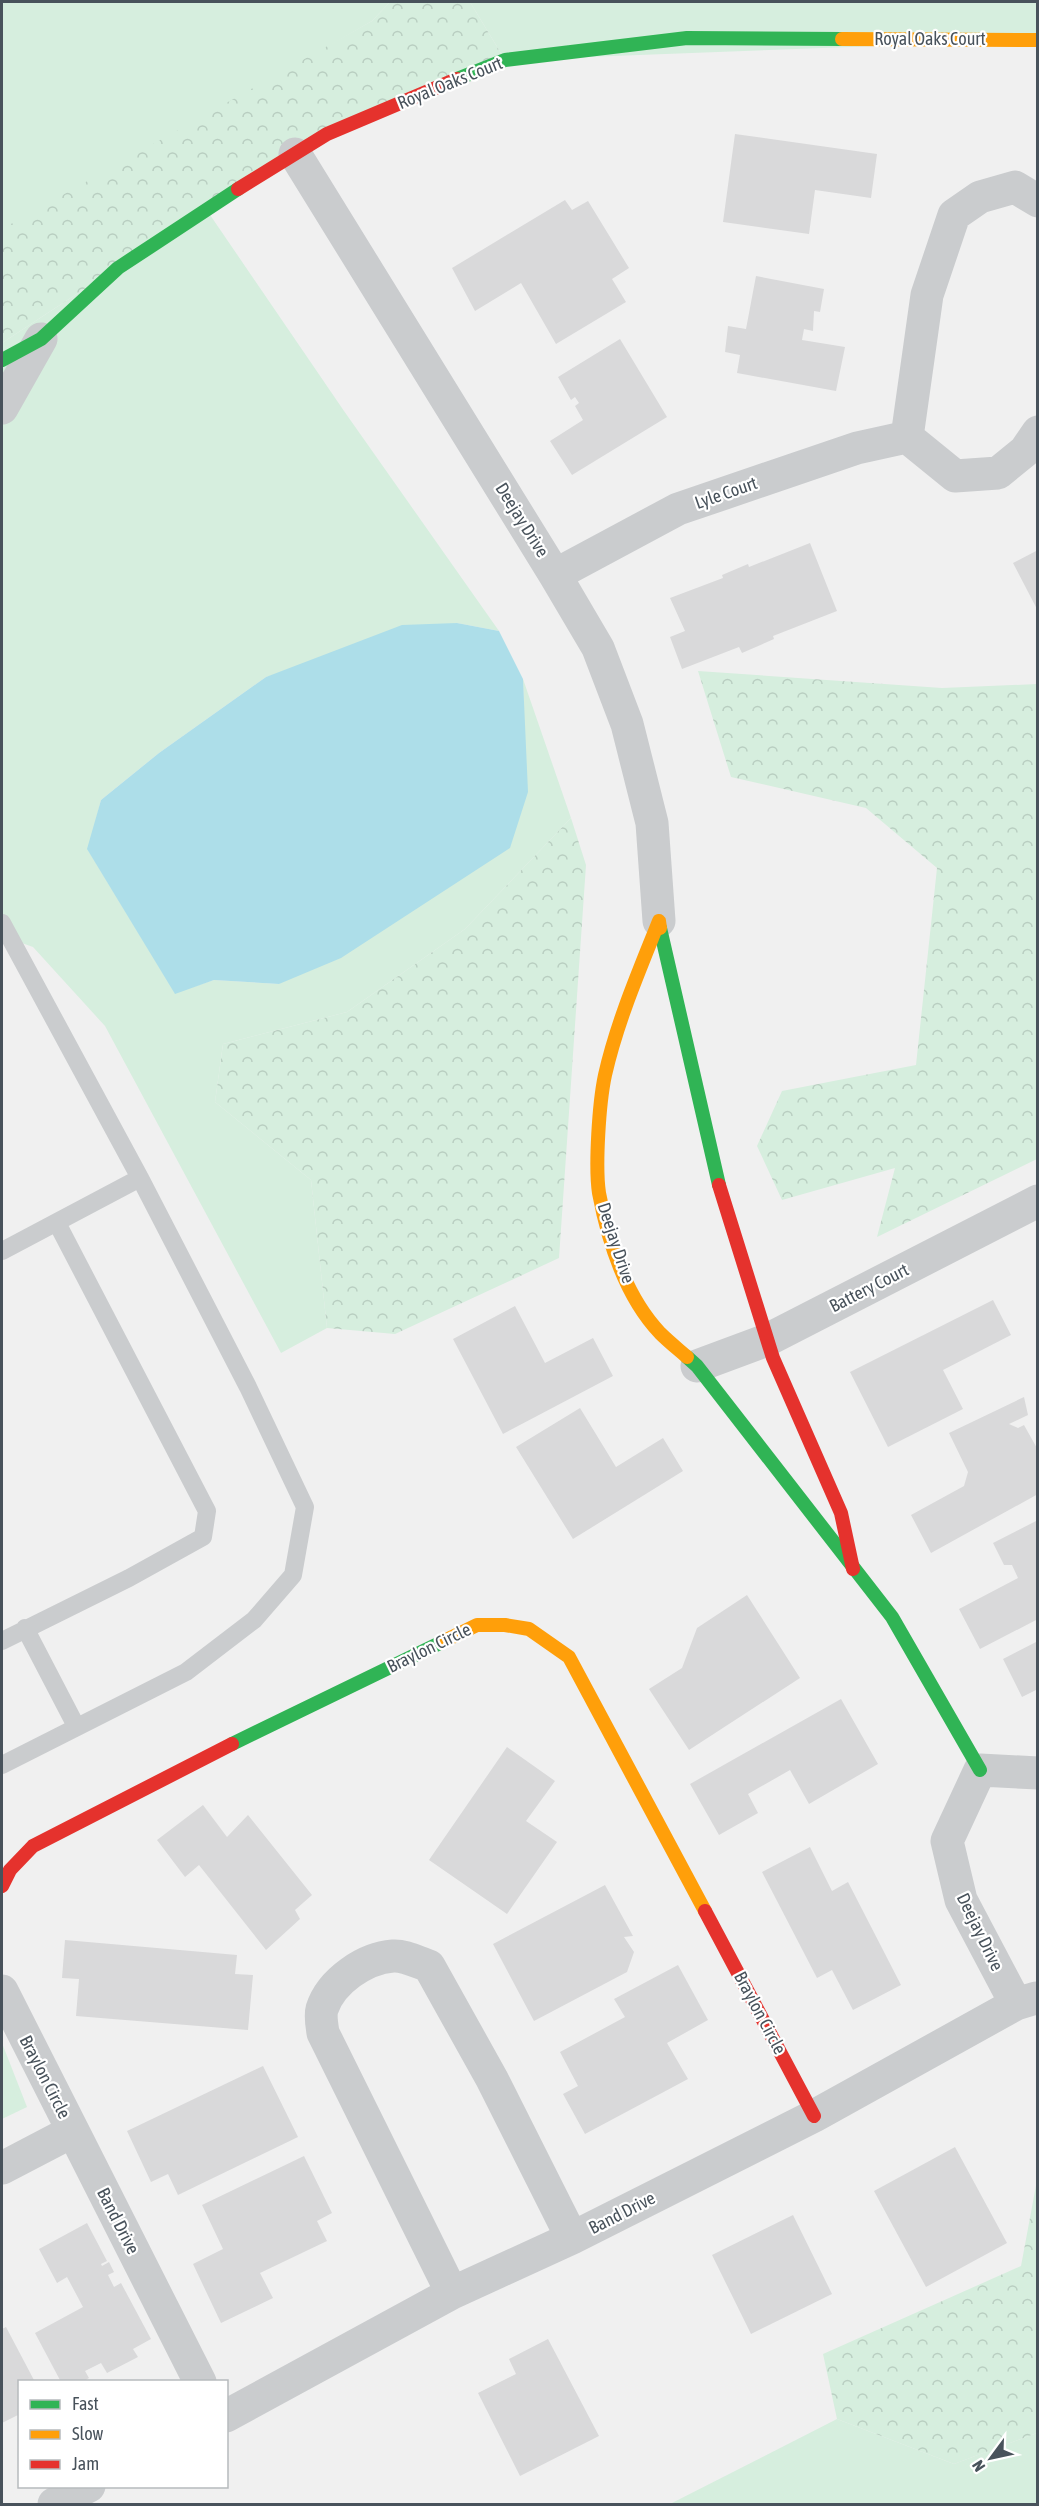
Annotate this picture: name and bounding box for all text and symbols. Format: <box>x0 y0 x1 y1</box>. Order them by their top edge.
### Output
street label: Royal Oaks Court <box>874 28 986 49</box>
street label: Royal Oaks Court <box>394 52 505 113</box>
street label: Lyle Court <box>692 472 760 513</box>
street label: Deejay Drive <box>491 479 553 561</box>
street label: Deejay Drive <box>594 1200 639 1286</box>
street label: Battery Court <box>826 1259 912 1316</box>
street label: Braylon Circle <box>384 1618 474 1677</box>
street label: Deejay Drive <box>953 1890 1008 1974</box>
street label: Braylon Circle <box>730 1968 791 2058</box>
street label: Braylon Circle <box>16 2032 75 2122</box>
street label: Band Drive <box>93 2184 144 2257</box>
street label: Band Drive <box>585 2187 658 2238</box>
legend <box>18 2380 228 2488</box>
text: Fast <box>72 2393 99 2414</box>
text: Slow <box>72 2423 103 2444</box>
north arrow <box>961 2428 1021 2488</box>
text: Jam <box>72 2453 99 2474</box>
text: N <box>968 2457 989 2475</box>

